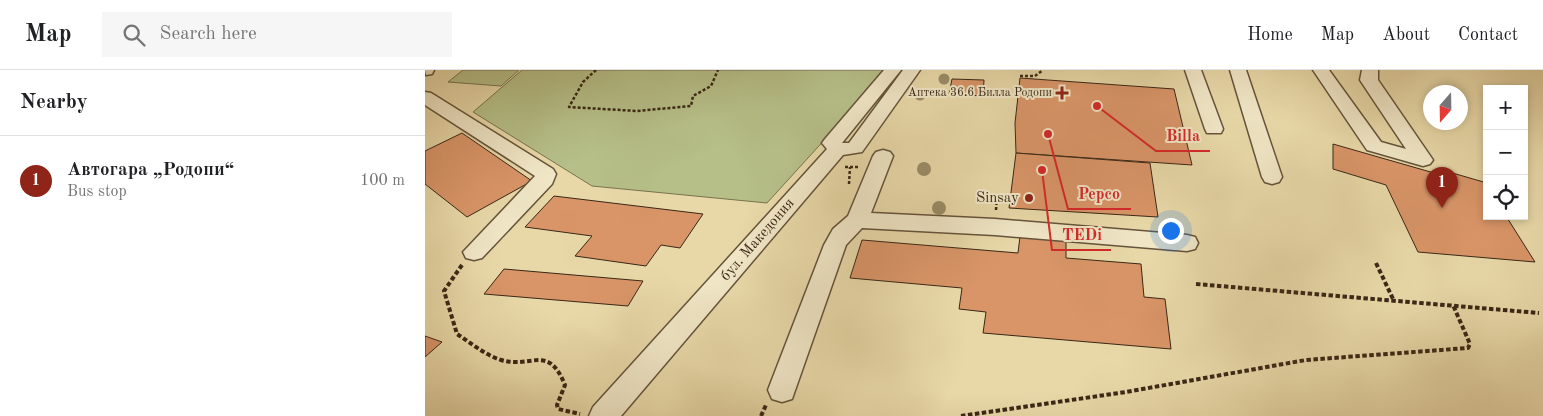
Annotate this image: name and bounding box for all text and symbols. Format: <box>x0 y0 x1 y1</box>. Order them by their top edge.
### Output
search box <box>102 12 452 57</box>
icon: search <box>120 21 148 49</box>
text: Map <box>25 23 72 47</box>
text: Search here <box>160 25 257 44</box>
text: Home <box>1247 26 1293 44</box>
text: Map <box>1321 26 1354 44</box>
text: About <box>1382 26 1430 44</box>
text: Contact <box>1458 26 1518 44</box>
north arrow <box>1423 85 1468 130</box>
map controls <box>1483 85 1528 220</box>
button: + <box>1483 85 1528 130</box>
place label: Аптека 36.6 Билла Родопи <box>908 87 1052 99</box>
marker: Аптека 36.6 Билла Родопи <box>1056 87 1068 99</box>
text: Nearby <box>20 92 88 113</box>
callout: Billa <box>1156 120 1210 151</box>
text: Billa <box>1166 129 1200 145</box>
button: − <box>1483 130 1528 175</box>
text: Автогара „Родопи“ <box>67 161 234 180</box>
pin: 1 <box>1426 167 1458 208</box>
text: 1 <box>31 173 41 189</box>
text: 100 m <box>360 173 405 189</box>
button: locate <box>1483 175 1528 220</box>
callout: Pepco <box>1068 178 1131 209</box>
text: Bus stop <box>67 184 127 200</box>
text: Pepco <box>1078 187 1120 203</box>
place label: Sinsay <box>976 191 1019 206</box>
marker: Sinsay <box>1023 192 1035 204</box>
street label: бул. Македония <box>718 196 798 284</box>
your location <box>1158 218 1184 244</box>
callout: TEDi <box>1052 219 1111 250</box>
text: TEDi <box>1062 228 1102 244</box>

